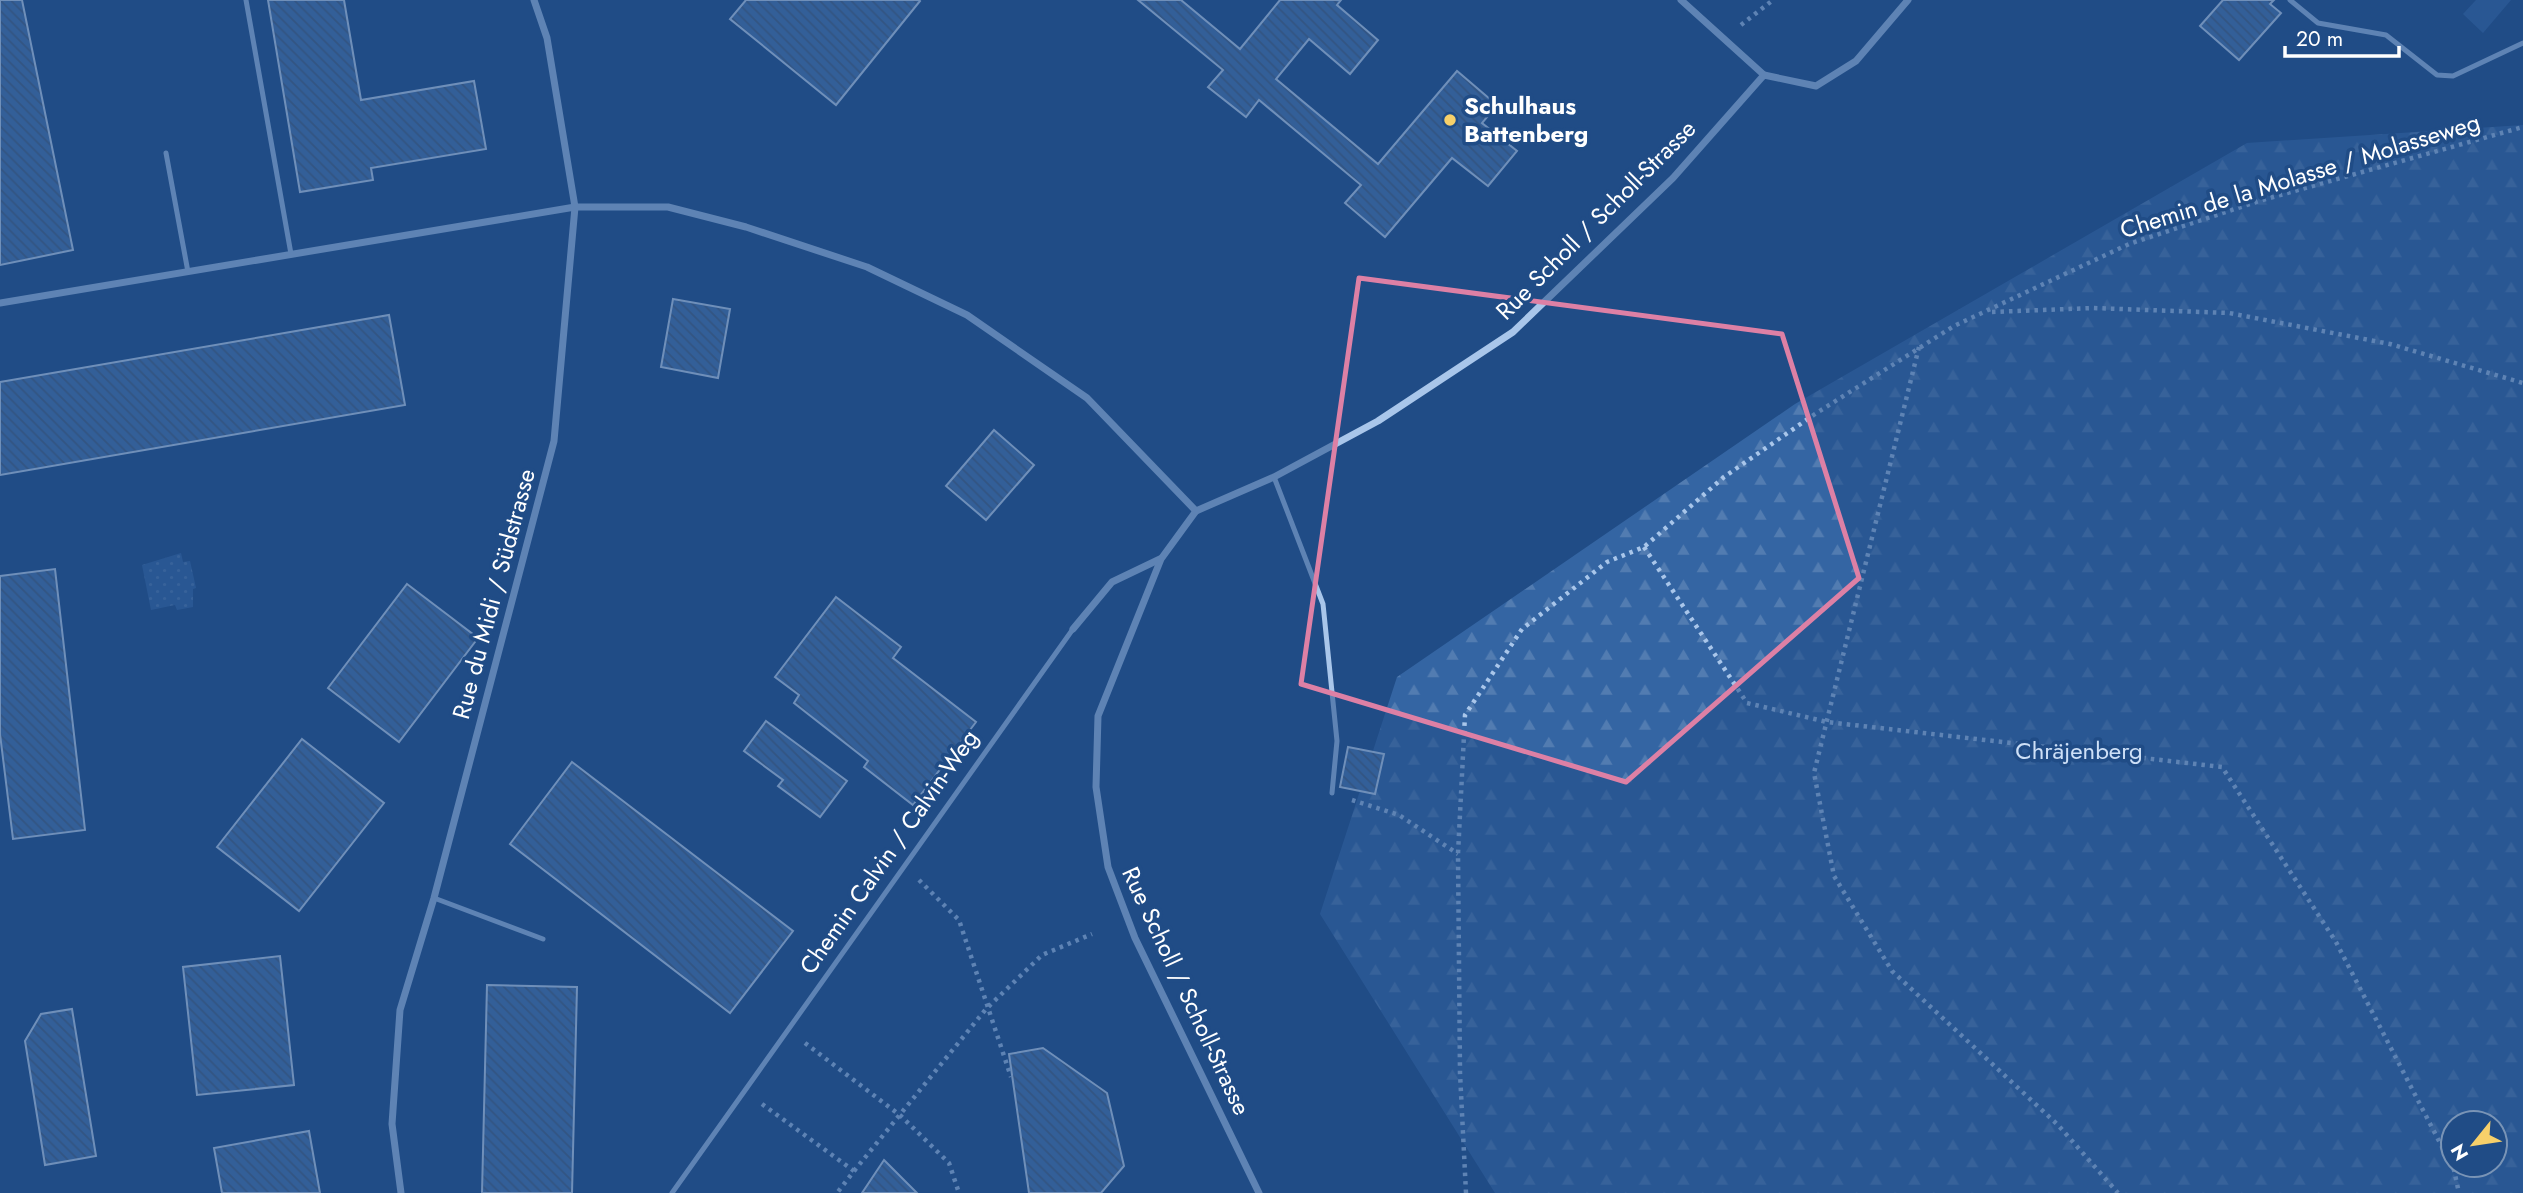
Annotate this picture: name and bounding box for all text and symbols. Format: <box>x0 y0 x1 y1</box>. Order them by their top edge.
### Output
scale bar <box>2285 14 2399 58</box>
text: 20 m <box>2296 24 2343 54</box>
place label: Schulhaus Battenberg <box>1464 88 1588 151</box>
street label: Chemin de la Molasse / Molasseweg <box>2116 104 2484 247</box>
marker: Schulhaus Battenberg <box>1442 112 1458 128</box>
street label: Rue Scholl / Scholl-Strasse <box>1488 112 1704 328</box>
street label: Rue du Midi / Südstrasse <box>443 465 544 723</box>
street label: Chemin Calvin / Calvin-Weg <box>791 722 987 981</box>
park label: Chräjenberg <box>2015 733 2143 768</box>
street label: Rue Scholl / Scholl-Strasse <box>1113 861 1259 1121</box>
north arrow <box>2439 1109 2509 1179</box>
text: N <box>2444 1139 2475 1166</box>

